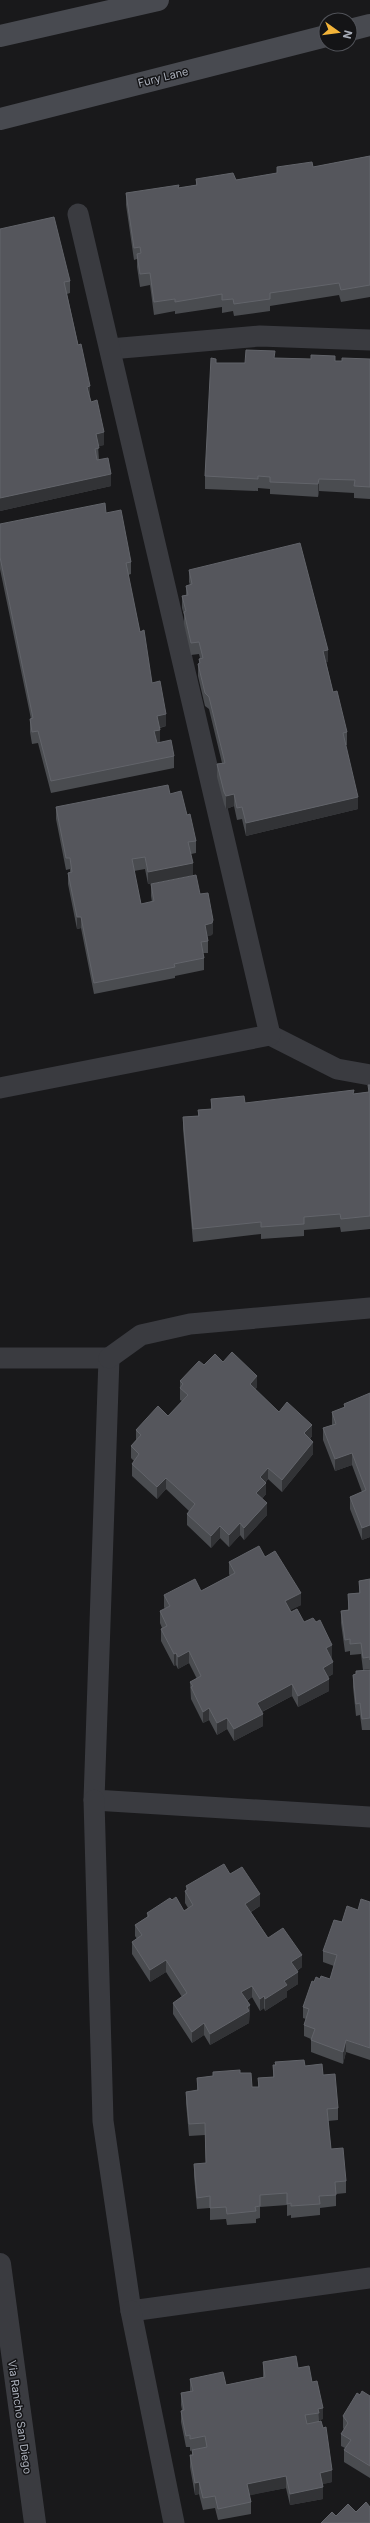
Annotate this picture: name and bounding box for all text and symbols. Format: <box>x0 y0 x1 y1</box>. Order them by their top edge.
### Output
north arrow <box>318 12 358 52</box>
text: N <box>340 29 356 40</box>
street label: Fury Lane <box>136 64 190 90</box>
street label: Via Rancho San Diego <box>5 2359 35 2475</box>

